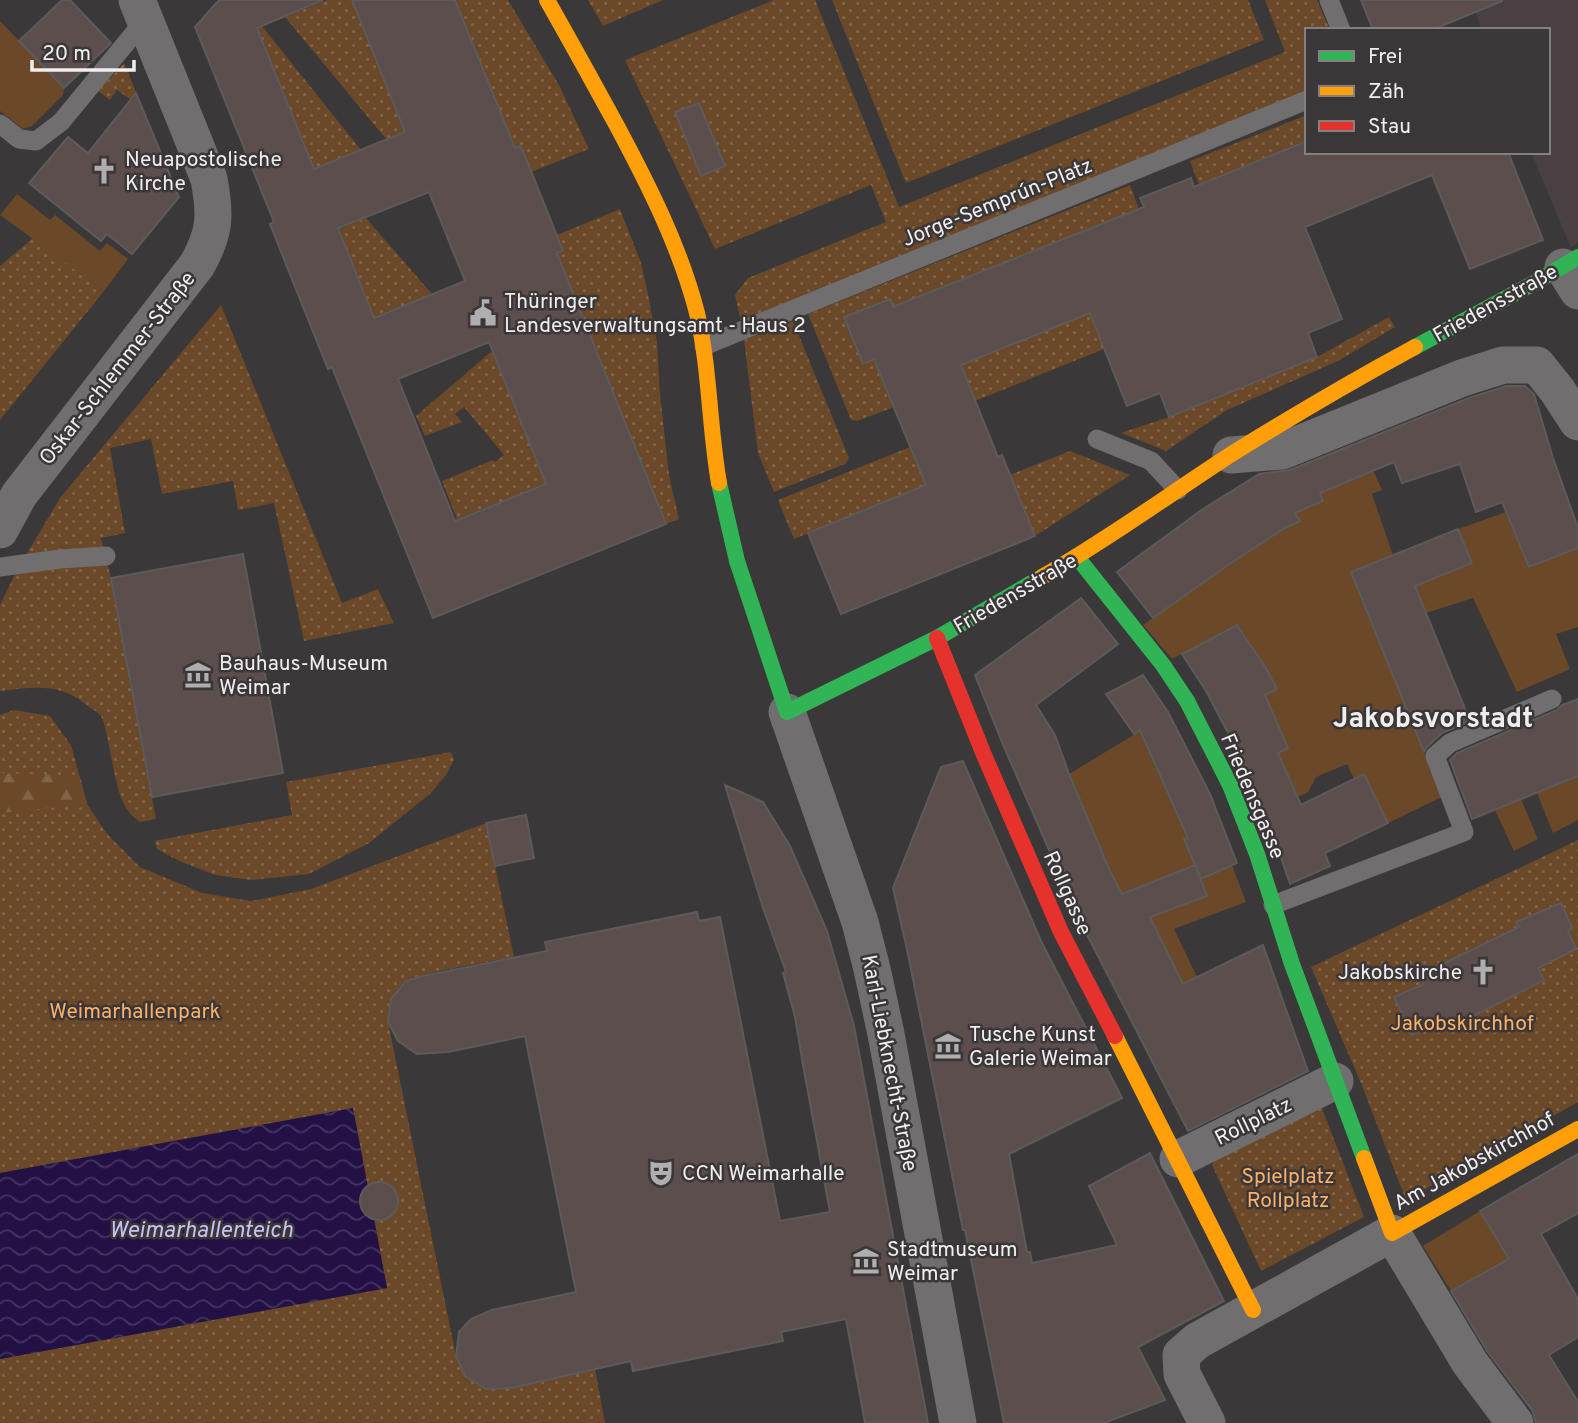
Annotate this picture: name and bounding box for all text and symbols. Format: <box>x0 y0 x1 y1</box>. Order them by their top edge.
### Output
scale bar <box>32 28 133 72</box>
legend <box>1305 28 1550 154</box>
text: 20 m <box>42 41 91 68</box>
text: Frei <box>1368 44 1403 71</box>
text: Zäh <box>1368 79 1405 106</box>
text: Stau <box>1368 114 1411 141</box>
place label: Neuapostolische Kirche <box>125 147 282 198</box>
street label: Jorge-Semprún-Platz <box>898 153 1097 254</box>
church icon: Neuapostolische Kirche <box>89 156 119 186</box>
street label: Friedensstraße <box>1429 259 1563 350</box>
street label: Oskar-Schlemmer-Straße <box>34 267 202 471</box>
place label: Thüringer Landesverwaltungsamt - Haus 2 <box>504 289 806 340</box>
public building icon: Thüringer Landesverwaltungsamt - Haus 2 <box>468 298 498 328</box>
street label: Friedensstraße <box>949 548 1083 641</box>
place label: Bauhaus-Museum Weimar <box>219 651 388 702</box>
museum icon: Bauhaus-Museum Weimar <box>183 660 213 690</box>
district label: Jakobsvorstadt <box>1333 702 1533 738</box>
street label: Friedensgasse <box>1213 730 1290 863</box>
street label: Rollgasse <box>1036 847 1097 940</box>
street label: Karl-Liebknecht-Straße <box>854 953 923 1174</box>
church icon: Jakobskirche <box>1468 957 1498 987</box>
place label: Jakobskirche <box>1338 960 1462 987</box>
park label: Weimarhallenpark <box>49 999 221 1026</box>
park label: Jakobskirchhof <box>1390 1011 1534 1038</box>
place label: Tusche Kunst Galerie Weimar <box>969 1022 1112 1073</box>
museum icon: Tusche Kunst Galerie Weimar <box>933 1031 963 1061</box>
street label: Rollplatz <box>1211 1092 1297 1153</box>
street label: Am Jakobskirchhof <box>1389 1107 1560 1218</box>
theatre icon: CCN Weimarhalle <box>646 1158 676 1188</box>
place label: CCN Weimarhalle <box>682 1161 845 1188</box>
park label: Spielplatz Rollplatz <box>1241 1164 1335 1215</box>
water label: Weimarhallenteich <box>109 1217 293 1246</box>
place label: Stadtmuseum Weimar <box>887 1237 1018 1288</box>
museum icon: Stadtmuseum Weimar <box>851 1246 881 1276</box>

